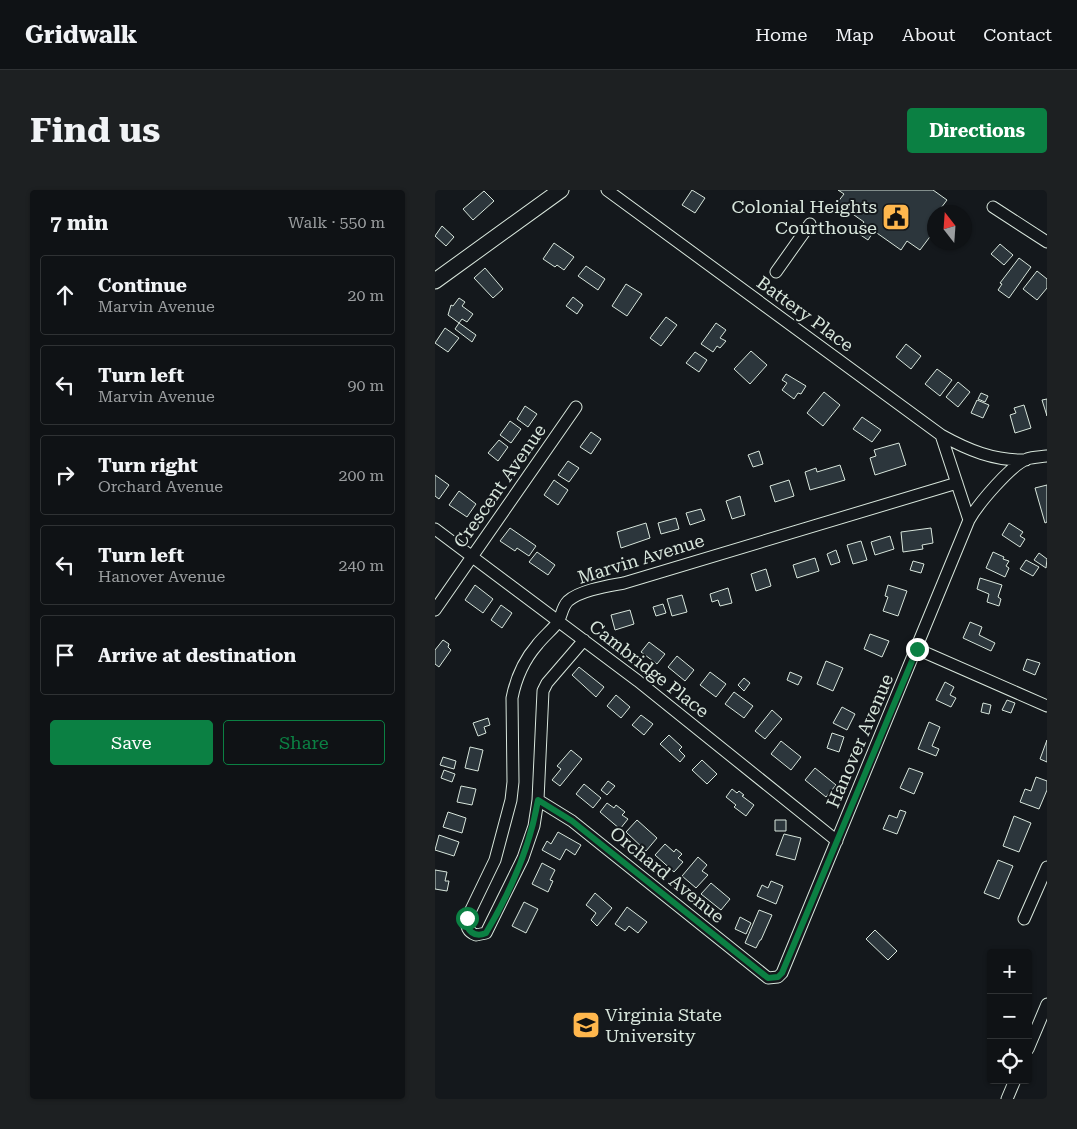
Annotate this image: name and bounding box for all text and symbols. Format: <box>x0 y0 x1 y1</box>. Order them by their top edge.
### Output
text: Gridwalk <box>25 21 137 49</box>
text: Home <box>755 24 807 45</box>
text: Map <box>835 24 874 45</box>
text: About <box>902 24 955 45</box>
text: Contact <box>983 24 1052 45</box>
button: Directions <box>907 108 1047 153</box>
text: Find us <box>30 110 160 151</box>
place label: Colonial Heights Courthouse <box>732 196 877 238</box>
public building icon: Colonial Heights Courthouse <box>881 202 911 232</box>
north arrow <box>927 205 972 250</box>
text: 7 min <box>50 211 108 235</box>
text: Walk · 550 m <box>288 213 385 232</box>
street label: Battery Place <box>753 272 858 356</box>
text: Continue <box>98 274 187 297</box>
icon: ahead <box>51 281 79 309</box>
text: 20 m <box>347 286 384 305</box>
text: Marvin Avenue <box>98 297 215 316</box>
text: Turn left <box>98 364 184 387</box>
icon: left <box>51 371 79 399</box>
text: 90 m <box>347 376 384 395</box>
text: Marvin Avenue <box>98 387 215 406</box>
street label: Crescent Avenue <box>449 420 550 552</box>
text: Turn right <box>98 454 198 477</box>
icon: right <box>51 461 79 489</box>
text: 200 m <box>338 466 384 485</box>
text: Orchard Avenue <box>98 477 223 496</box>
street label: Marvin Avenue <box>575 529 707 588</box>
text: Turn left <box>98 544 184 567</box>
icon: left <box>51 551 79 579</box>
text: 240 m <box>338 556 384 575</box>
text: Hanover Avenue <box>98 567 225 586</box>
street label: Cambridge Place <box>585 615 713 722</box>
route end <box>906 638 929 661</box>
icon: arrive <box>51 641 79 669</box>
text: Arrive at destination <box>98 644 296 667</box>
street label: Hanover Avenue <box>822 671 897 811</box>
button: Save <box>50 720 213 765</box>
button: Share <box>223 720 385 765</box>
street label: Orchard Avenue <box>606 822 729 927</box>
route start <box>456 907 479 930</box>
map controls <box>987 949 1032 1084</box>
button: + <box>987 949 1032 994</box>
button: − <box>987 994 1032 1039</box>
place label: Virginia State University <box>605 1004 722 1046</box>
school or university icon: Virginia State University <box>571 1010 601 1040</box>
button: locate <box>987 1039 1032 1084</box>

